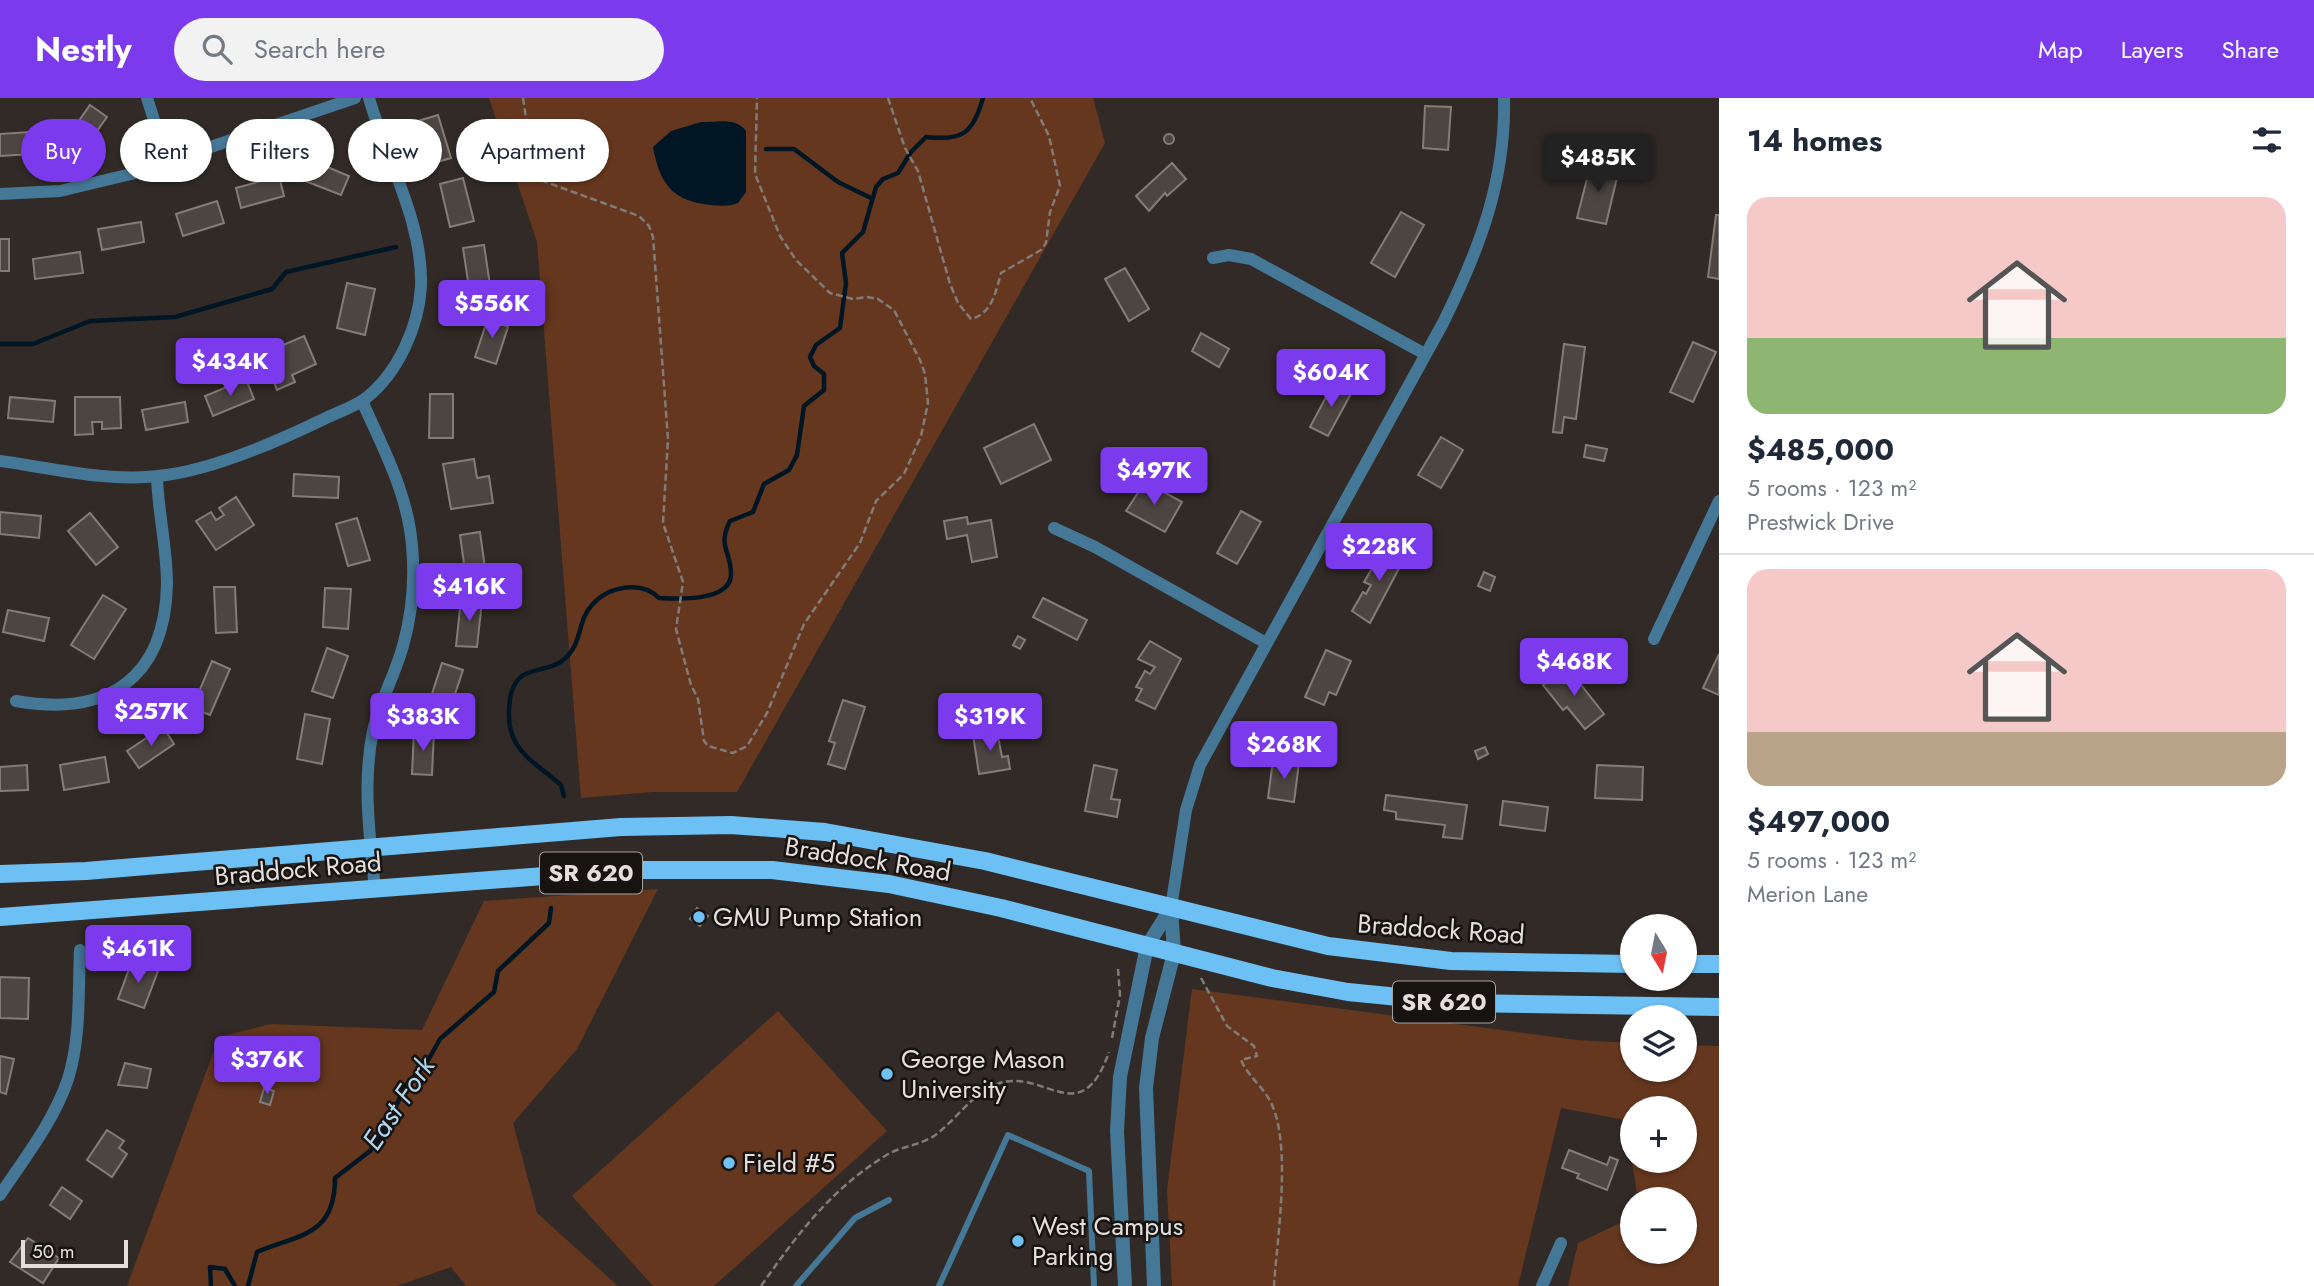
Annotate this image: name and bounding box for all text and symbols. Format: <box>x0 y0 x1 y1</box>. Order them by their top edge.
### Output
search box <box>174 18 664 81</box>
text: Nestly <box>35 26 132 73</box>
icon: search <box>198 30 236 68</box>
text: Search here <box>254 30 385 68</box>
text: Map <box>2038 32 2083 67</box>
text: Layers <box>2121 32 2183 67</box>
text: Share <box>2221 32 2279 67</box>
chip: Buy <box>21 119 106 182</box>
chip: Rent <box>120 119 212 182</box>
chip: Filters <box>226 119 334 182</box>
chip: New <box>348 119 442 182</box>
chip: Apartment <box>456 119 609 182</box>
text: 14 homes <box>1747 119 1882 162</box>
icon: filters <box>2248 121 2286 159</box>
pin: $485K <box>1549 134 1647 194</box>
text: $485K <box>1560 140 1636 174</box>
icon: home <box>1954 242 2080 368</box>
pin: $556K <box>443 280 541 340</box>
text: $556K <box>454 286 530 320</box>
pin: $434K <box>181 338 279 398</box>
text: $434K <box>192 344 268 378</box>
pin: $604K <box>1282 350 1380 409</box>
text: $604K <box>1292 355 1370 389</box>
text: $485,000 <box>1747 428 1894 471</box>
pin: $497K <box>1105 448 1203 507</box>
text: $497K <box>1116 453 1192 487</box>
text: 5 rooms · 123 m² <box>1747 471 1916 505</box>
text: Prestwick Drive <box>1747 505 1894 539</box>
pin: $228K <box>1330 524 1428 583</box>
text: $228K <box>1342 529 1416 563</box>
pin: $416K <box>420 564 518 623</box>
text: $416K <box>432 569 506 603</box>
icon: home <box>1954 614 2080 740</box>
pin: $468K <box>1525 638 1623 698</box>
text: $468K <box>1536 644 1612 678</box>
pin: $257K <box>102 688 200 748</box>
text: $257K <box>114 694 188 728</box>
pin: $383K <box>374 694 472 753</box>
pin: $319K <box>941 694 1039 753</box>
text: $383K <box>386 699 460 733</box>
text: $319K <box>954 699 1026 733</box>
pin: $268K <box>1235 722 1333 781</box>
text: $268K <box>1246 727 1322 761</box>
text: $497,000 <box>1747 800 1890 843</box>
street label: Braddock Road <box>782 827 954 891</box>
street label: Braddock Road <box>213 843 383 895</box>
text: 5 rooms · 123 m² <box>1747 843 1916 877</box>
road number: SR 620 <box>540 852 642 894</box>
text: Merion Lane <box>1747 877 1868 911</box>
place label: GMU Pump Station <box>713 898 922 936</box>
street label: Braddock Road <box>1356 904 1526 954</box>
marker: GMU Pump Station <box>691 909 707 925</box>
north arrow <box>1620 914 1698 990</box>
map controls <box>1620 914 1697 1264</box>
pin: $461K <box>89 926 187 985</box>
text: $461K <box>101 931 175 965</box>
road number: SR 620 <box>1393 982 1495 1022</box>
button: layers <box>1620 1005 1697 1082</box>
pin: $376K <box>218 1037 316 1096</box>
place label: George Mason University <box>901 1040 1065 1108</box>
text: $376K <box>230 1042 304 1076</box>
water label: East Fork <box>352 1047 445 1158</box>
marker: George Mason University <box>879 1066 895 1082</box>
button: + <box>1620 1096 1697 1173</box>
place label: Field #5 <box>743 1144 835 1182</box>
marker: Field #5 <box>721 1155 737 1171</box>
button: − <box>1620 1187 1697 1264</box>
place label: West Campus Parking <box>1032 1207 1183 1275</box>
marker: West Campus Parking <box>1010 1233 1026 1249</box>
scale bar <box>21 1237 128 1269</box>
text: 50 m <box>32 1238 75 1265</box>

